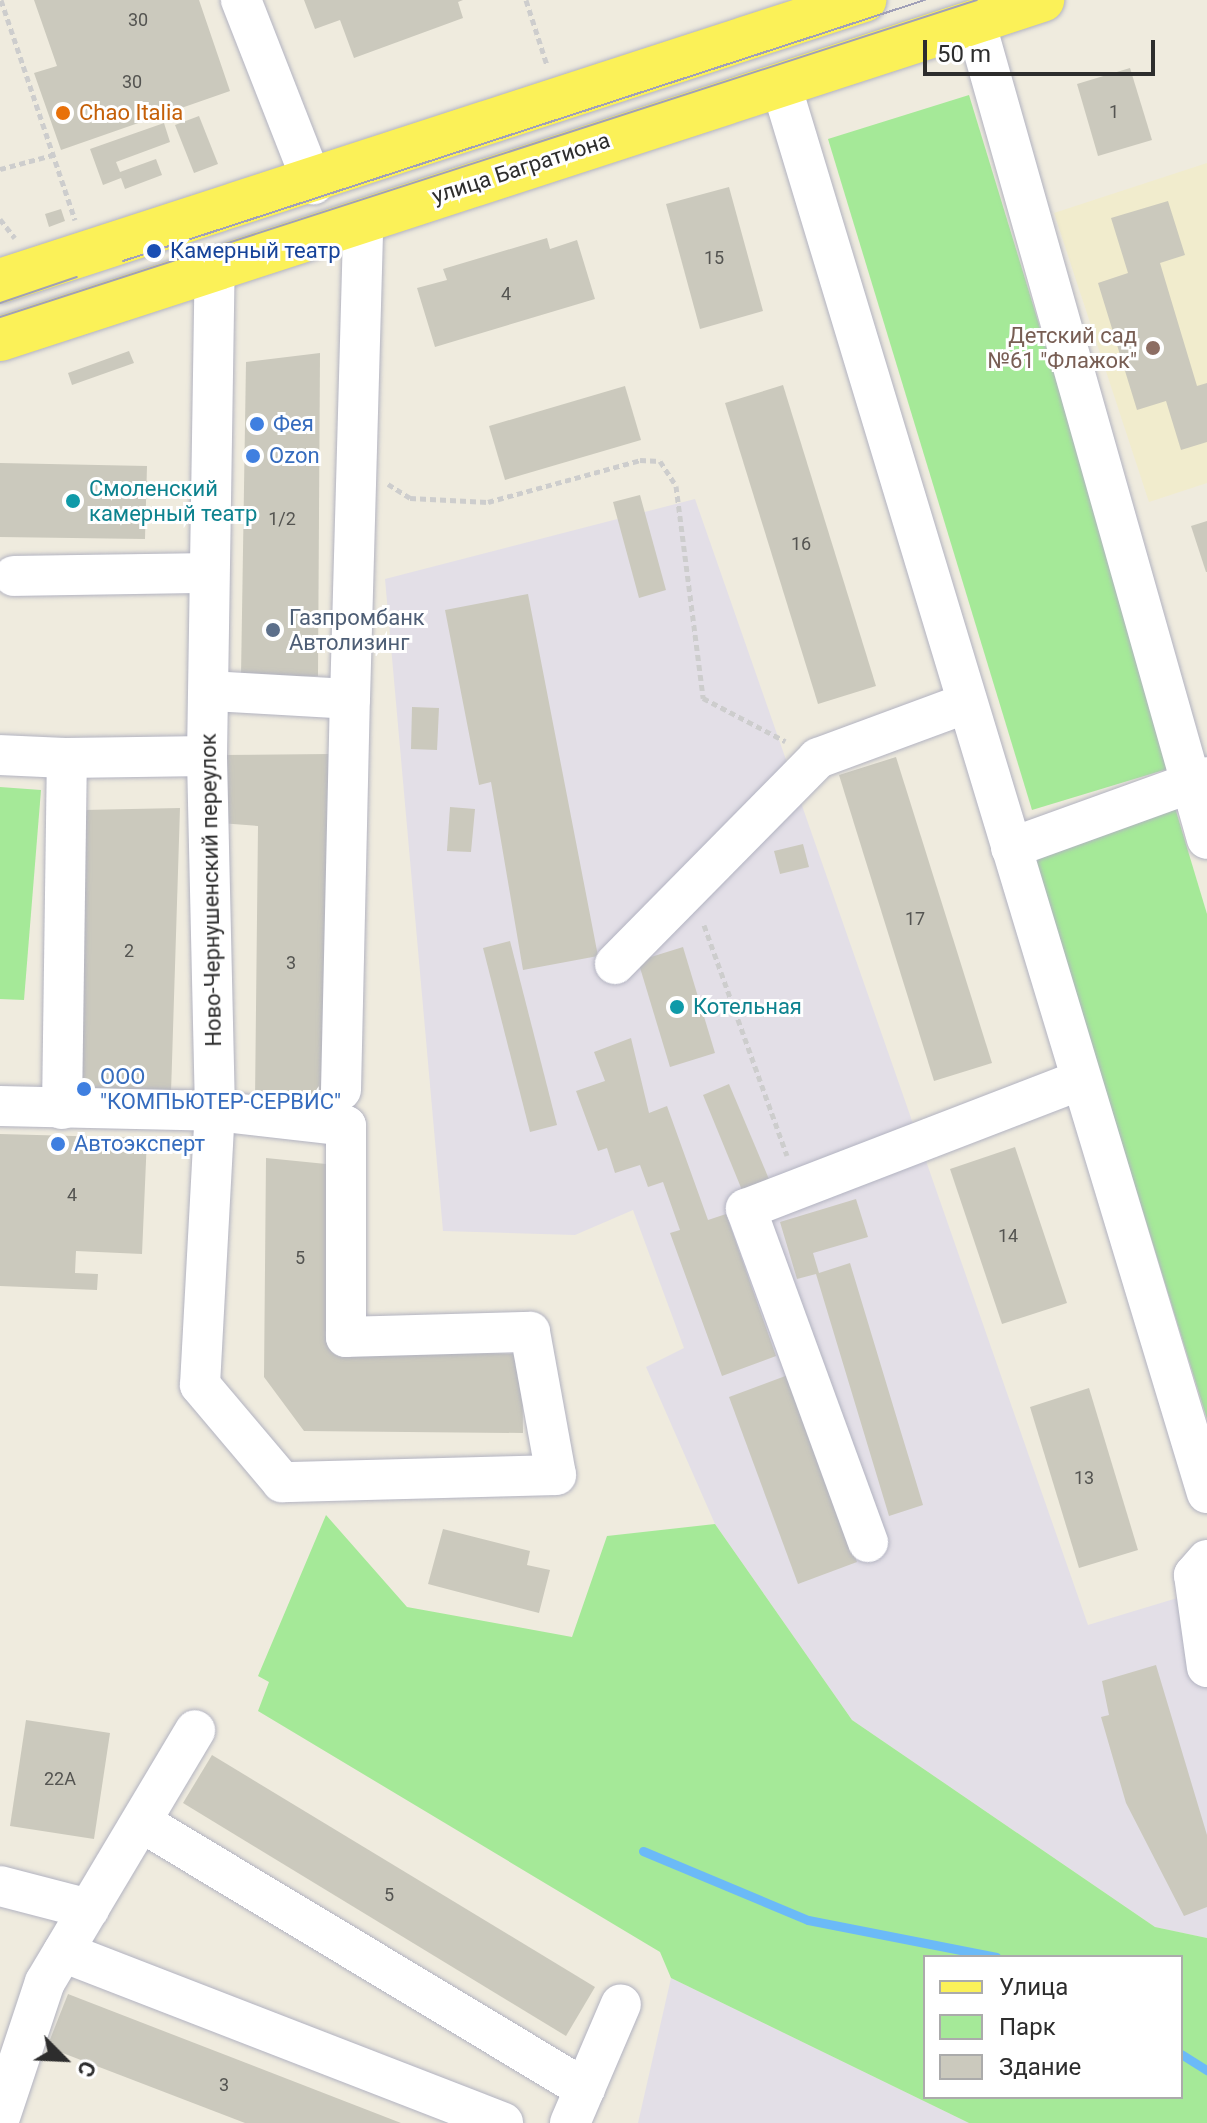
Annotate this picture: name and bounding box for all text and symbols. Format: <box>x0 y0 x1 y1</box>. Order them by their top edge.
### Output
house number: 30 <box>128 9 148 31</box>
scale bar <box>927 24 1159 74</box>
text: 50 m <box>937 40 991 68</box>
house number: 30 <box>122 71 142 93</box>
place label: Chao Italia <box>79 100 183 126</box>
house number: 1 <box>1109 101 1119 123</box>
marker: Chao Italia <box>54 104 72 122</box>
street label: улица Багратиона <box>429 127 613 209</box>
place label: Камерный театр <box>170 238 340 264</box>
marker: Камерный театр <box>145 242 163 260</box>
house number: 15 <box>704 247 724 269</box>
house number: 4 <box>501 283 511 305</box>
place label: Детский сад №61 "Флажок" <box>987 322 1137 374</box>
marker: Детский сад №61 "Флажок" <box>1144 339 1162 357</box>
place label: Фея <box>273 411 314 437</box>
marker: Фея <box>248 415 266 433</box>
place label: Ozon <box>269 443 320 469</box>
marker: Ozon <box>244 447 262 465</box>
place label: Смоленский камерный театр <box>89 475 257 526</box>
marker: Смоленский камерный театр <box>64 492 82 510</box>
house number: 1/2 <box>268 508 296 530</box>
house number: 16 <box>791 533 811 555</box>
place label: Газпромбанк Автолизинг <box>289 604 425 656</box>
marker: Газпромбанк Автолизинг <box>264 621 282 639</box>
street label: Ново-Чернушенский переулок <box>195 733 227 1047</box>
house number: 17 <box>905 908 925 930</box>
house number: 2 <box>124 940 134 962</box>
house number: 3 <box>286 952 296 974</box>
place label: Котельная <box>693 994 802 1020</box>
marker: Котельная <box>668 998 686 1016</box>
place label: ООО "КОМПЬЮТЕР-СЕРВИС" <box>100 1063 341 1114</box>
marker: ООО "КОМПЬЮТЕР-СЕРВИС" <box>75 1080 93 1098</box>
place label: Автоэксперт <box>74 1131 205 1157</box>
marker: Автоэксперт <box>49 1135 67 1153</box>
house number: 4 <box>67 1184 77 1206</box>
house number: 14 <box>998 1225 1018 1247</box>
house number: 5 <box>295 1247 305 1269</box>
house number: 13 <box>1074 1467 1094 1489</box>
house number: 22А <box>44 1768 76 1790</box>
house number: 5 <box>384 1884 394 1906</box>
legend <box>923 1955 1183 2099</box>
text: Улица <box>999 1973 1068 2001</box>
text: Парк <box>999 2013 1056 2041</box>
north arrow <box>24 2019 104 2099</box>
text: Здание <box>999 2053 1081 2081</box>
text: С <box>72 2057 101 2081</box>
house number: 3 <box>219 2074 229 2096</box>

